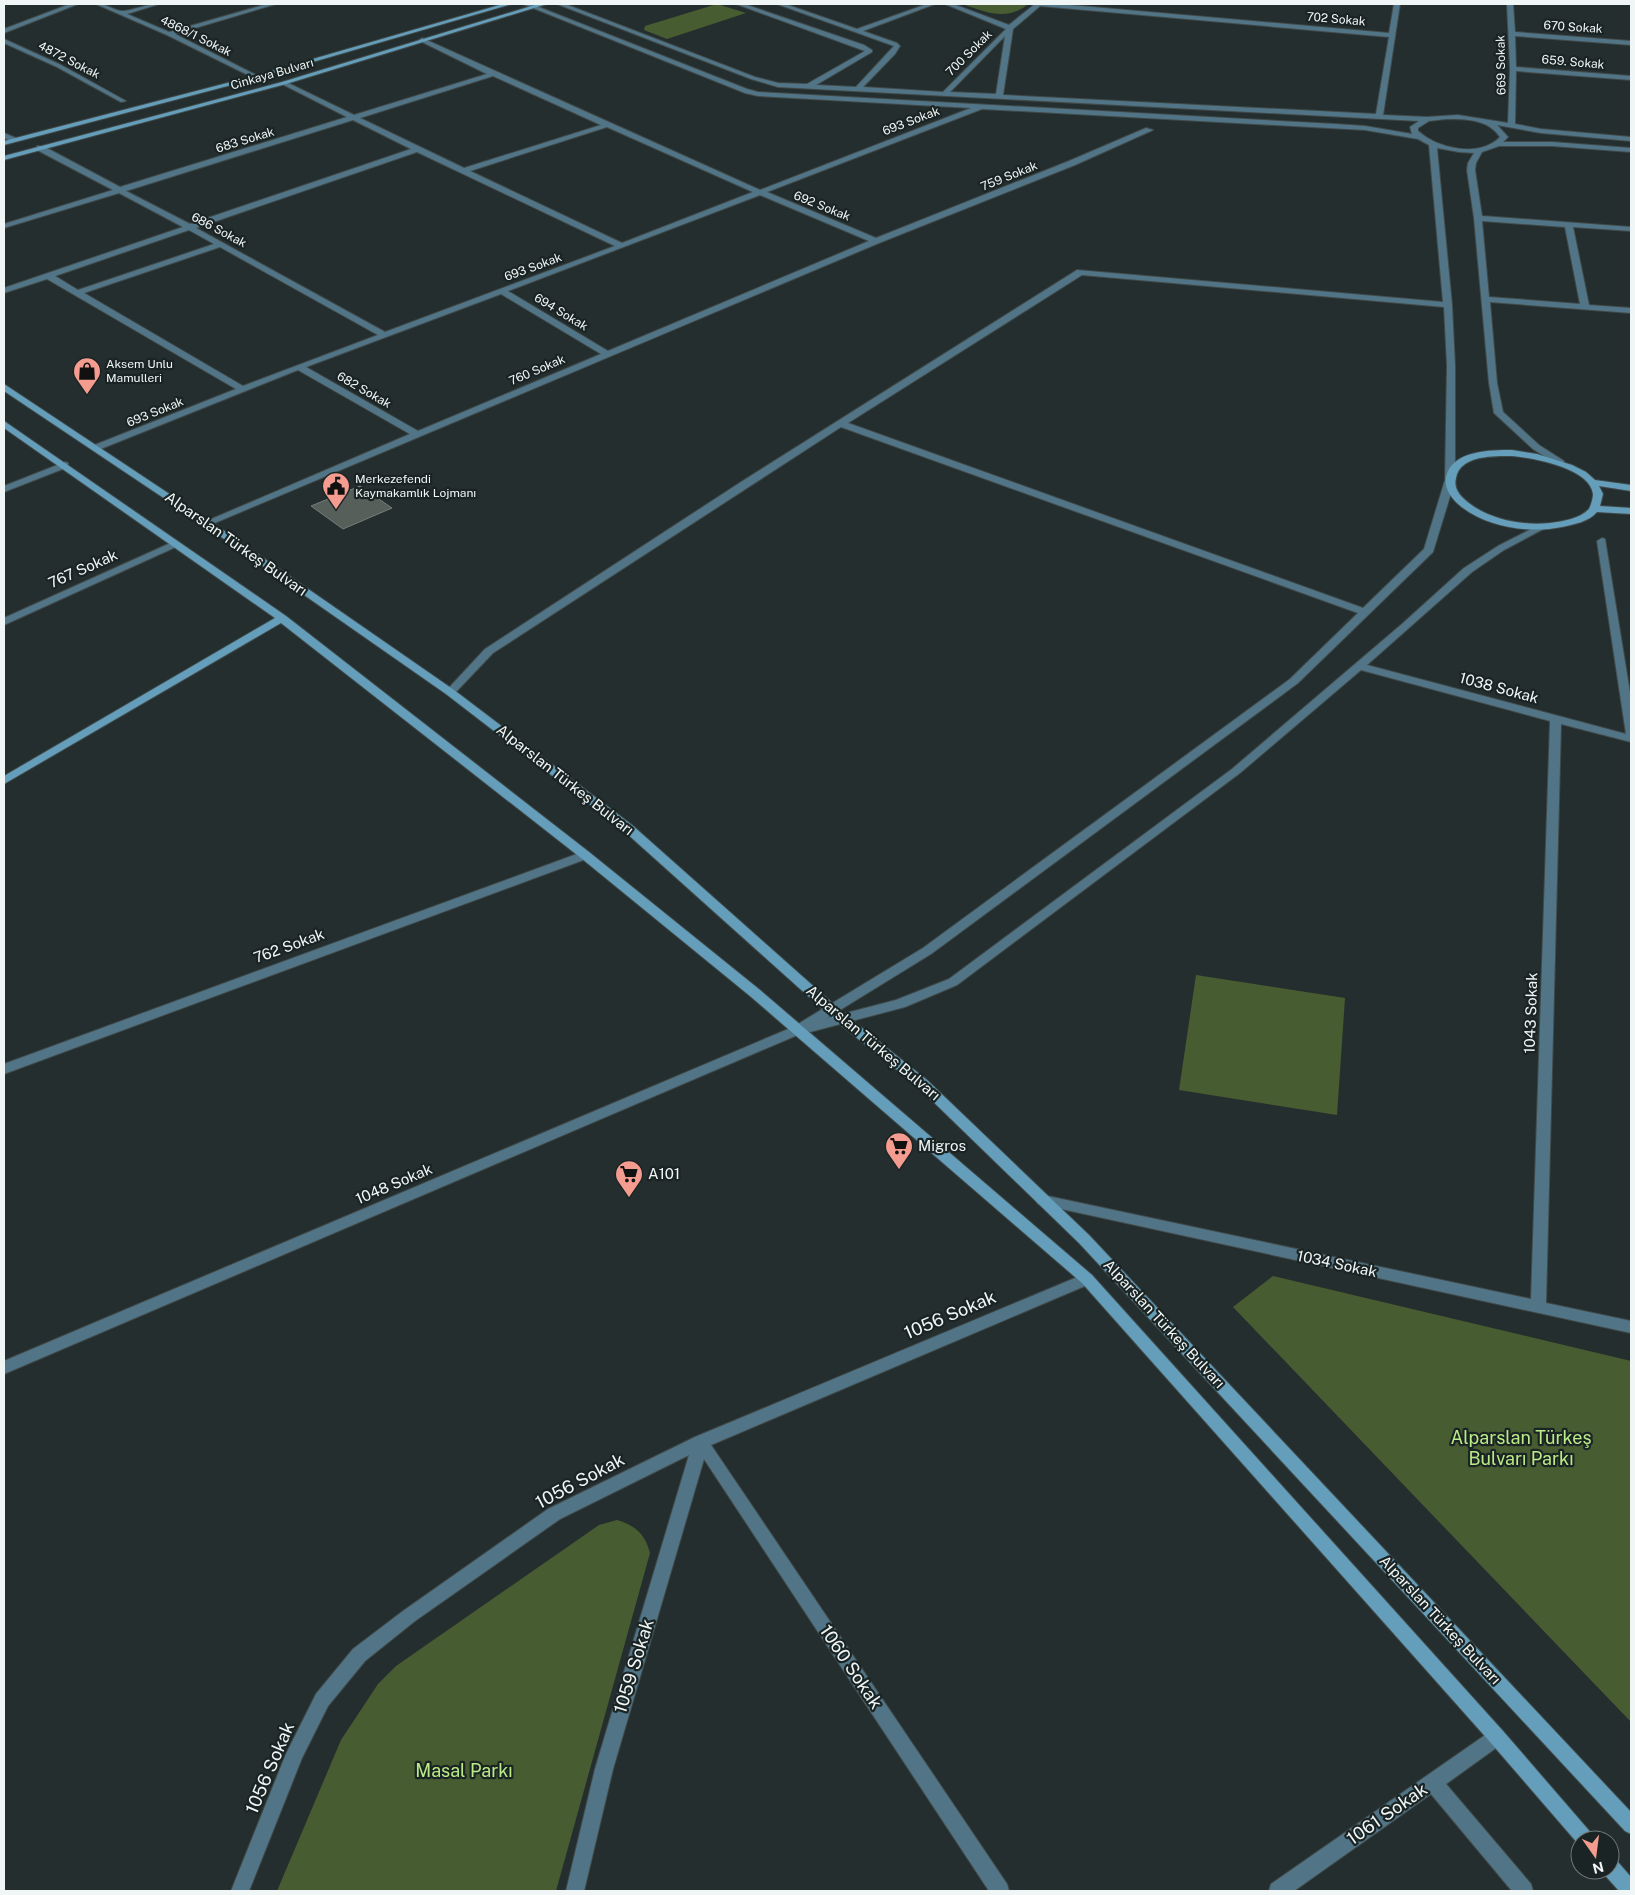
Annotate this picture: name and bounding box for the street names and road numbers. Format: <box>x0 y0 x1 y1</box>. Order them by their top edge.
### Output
street label: 702 Sokak <box>1306 9 1366 29</box>
street label: 4868/1 Sokak <box>158 13 234 59</box>
street label: 670 Sokak <box>1543 18 1603 36</box>
street label: 700 Sokak <box>943 27 995 79</box>
street label: 669 Sokak <box>1493 35 1509 95</box>
street label: 4872 Sokak <box>36 39 102 82</box>
street label: 659. Sokak <box>1541 52 1605 72</box>
street label: Cinkaya Bulvarı <box>229 55 315 93</box>
street label: 693 Sokak <box>880 104 942 138</box>
street label: 683 Sokak <box>214 124 276 156</box>
street label: 759 Sokak <box>979 158 1040 194</box>
street label: 692 Sokak <box>792 188 853 224</box>
street label: 686 Sokak <box>189 210 249 250</box>
street label: 693 Sokak <box>502 250 564 284</box>
street label: 694 Sokak <box>532 291 591 334</box>
street label: 760 Sokak <box>507 352 567 388</box>
street label: 682 Sokak <box>335 369 394 411</box>
street label: 693 Sokak <box>125 394 186 430</box>
street label: Alparslan Türkeş Bulvarı <box>162 488 311 599</box>
street label: 767 Sokak <box>46 546 120 591</box>
street label: 1038 Sokak <box>1458 669 1541 706</box>
street label: Alparslan Türkeş Bulvarı <box>493 721 637 838</box>
street label: 762 Sokak <box>251 925 327 966</box>
street label: 1043 Sokak <box>1521 972 1540 1054</box>
street label: Alparslan Türkeş Bulvarı <box>803 982 944 1104</box>
street label: 1048 Sokak <box>353 1160 435 1207</box>
street label: 1034 Sokak <box>1296 1247 1379 1280</box>
street label: Alparslan Türkeş Bulvarı <box>1100 1256 1228 1391</box>
street label: 1056 Sokak <box>901 1286 999 1343</box>
street label: 1056 Sokak <box>532 1448 628 1513</box>
street label: Alparslan Türkeş Bulvarı <box>1376 1552 1504 1687</box>
street label: 1059 Sokak <box>609 1616 658 1716</box>
street label: 1060 Sokak <box>816 1621 887 1713</box>
street label: 1056 Sokak <box>241 1719 298 1817</box>
street label: 1061 Sokak <box>1342 1778 1431 1849</box>

